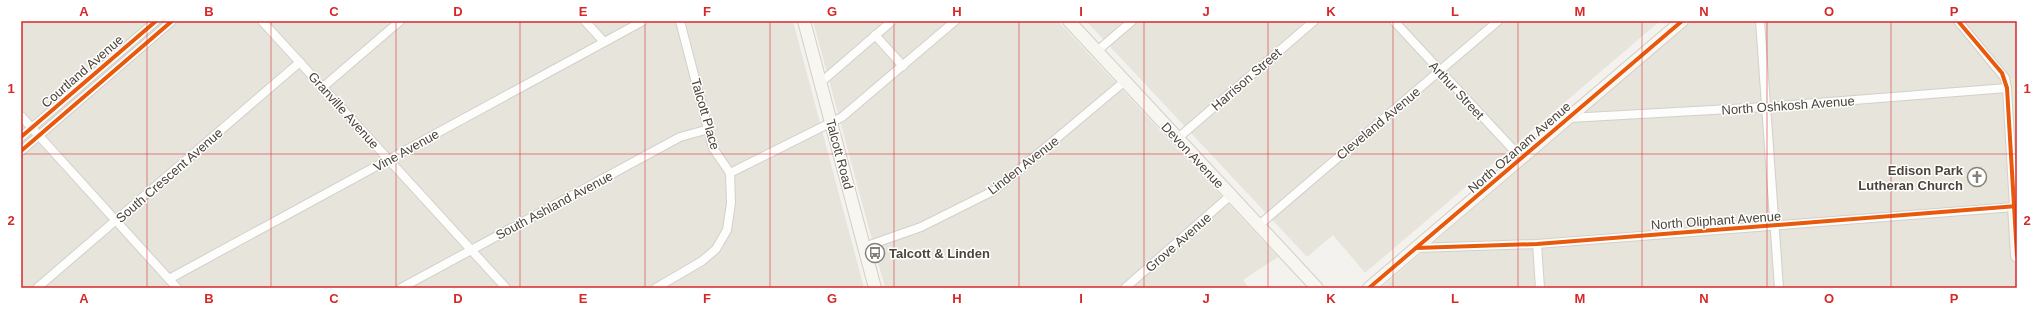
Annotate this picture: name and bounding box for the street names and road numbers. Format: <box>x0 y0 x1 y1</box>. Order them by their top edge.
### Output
street label: Courtland Avenue <box>38 32 126 111</box>
street label: Harrison Street <box>1208 45 1285 114</box>
street label: Arthur Street <box>1426 58 1488 123</box>
street label: Granville Avenue <box>305 69 382 152</box>
street label: Talcott Place <box>688 77 723 152</box>
street label: Cleveland Avenue <box>1333 84 1423 163</box>
street label: North Oshkosh Avenue <box>1721 93 1855 118</box>
street label: North Ozanam Avenue <box>1465 99 1574 196</box>
street label: Talcott Road <box>823 117 856 191</box>
street label: Devon Avenue <box>1158 119 1227 191</box>
street label: South Crescent Avenue <box>113 125 226 226</box>
street label: Vine Avenue <box>371 126 442 175</box>
street label: Linden Avenue <box>985 133 1062 198</box>
street label: South Ashland Avenue <box>493 168 615 243</box>
street label: North Oliphant Avenue <box>1650 208 1782 233</box>
street label: Grove Avenue <box>1142 210 1214 275</box>

